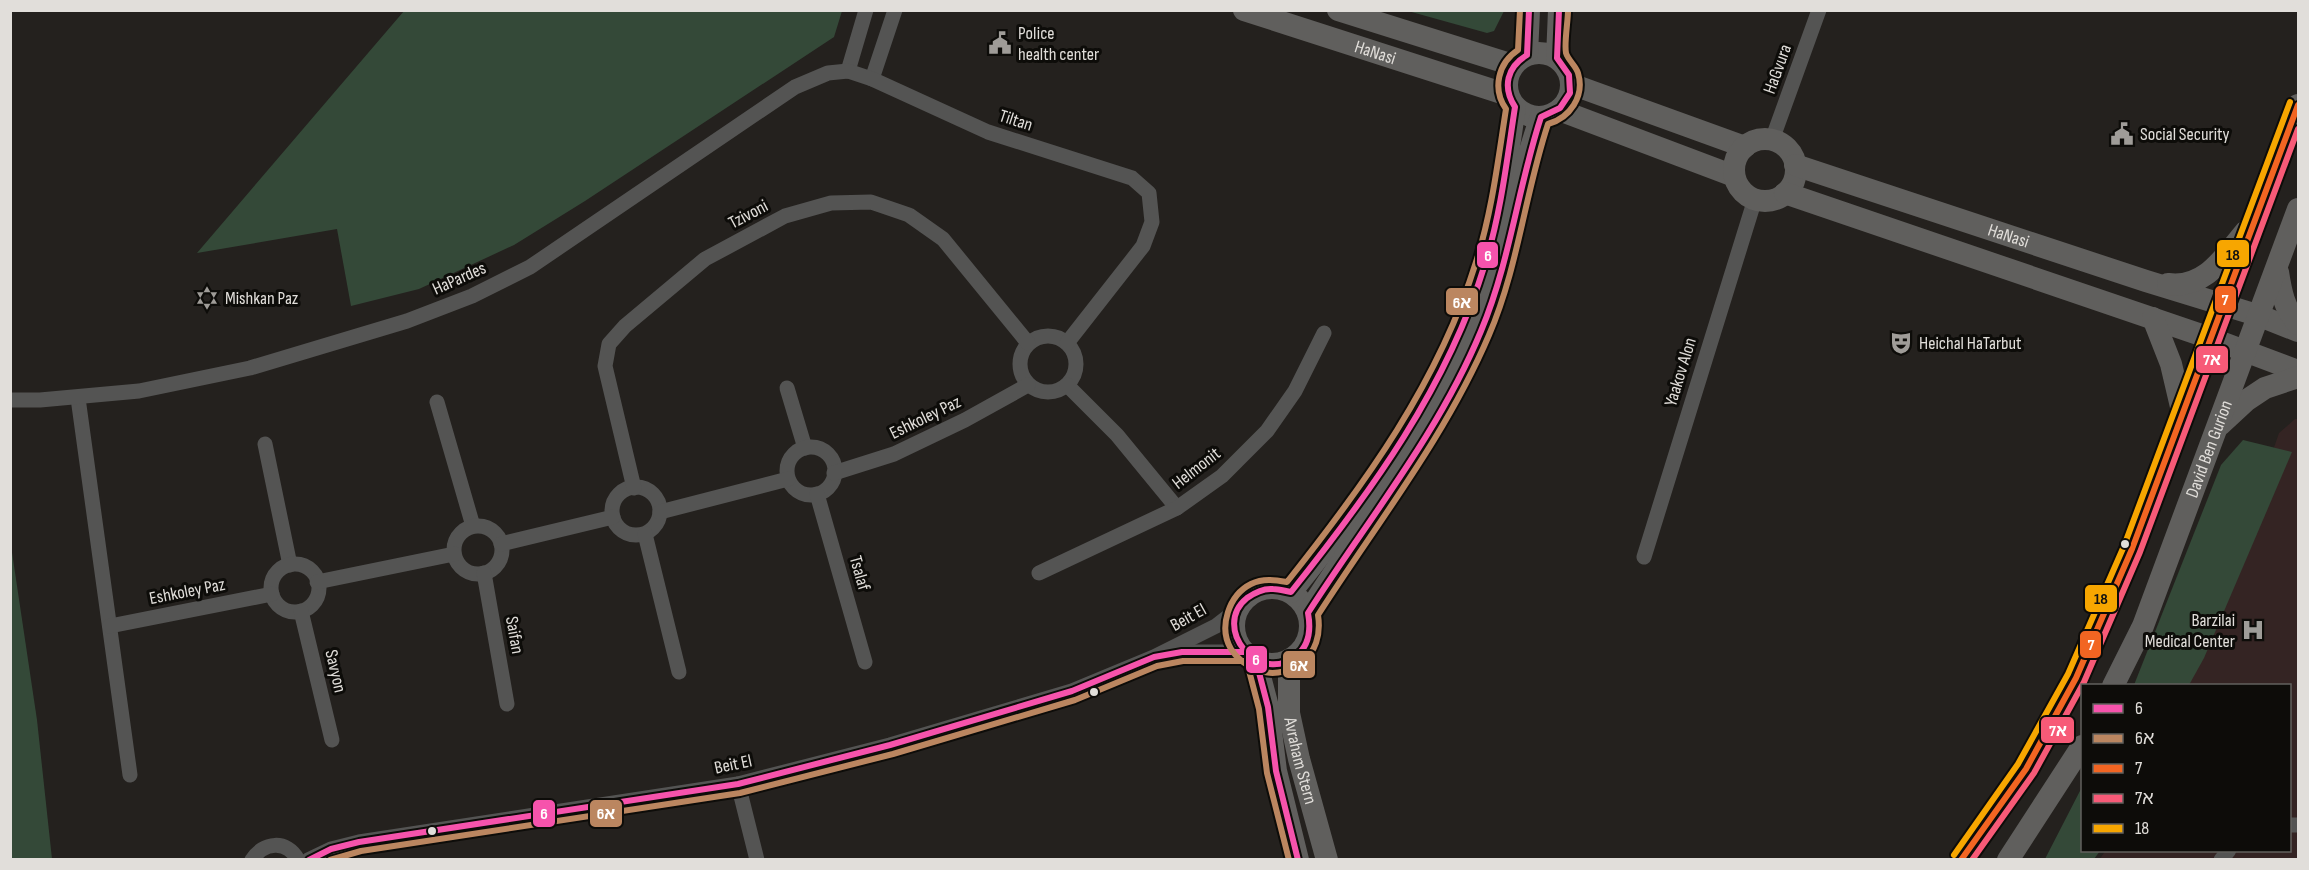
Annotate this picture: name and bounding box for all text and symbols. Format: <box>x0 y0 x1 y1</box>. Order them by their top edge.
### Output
place label: Police health center <box>1018 23 1099 65</box>
public building icon: Police health center <box>987 30 1013 56</box>
street label: HaNasi <box>1352 36 1398 69</box>
street label: HaGvura <box>1759 42 1796 97</box>
street label: Tiltan <box>996 105 1035 136</box>
public building icon: Social Security <box>2109 121 2135 147</box>
place label: Social Security <box>2140 124 2230 145</box>
street label: Tzivoni <box>725 195 772 234</box>
street label: HaNasi <box>1985 220 2032 253</box>
line badge: 18 <box>2216 239 2250 268</box>
line badge: 6 <box>1476 241 1499 269</box>
text: 18 <box>2226 246 2240 265</box>
text: 6 <box>1484 247 1492 266</box>
street label: HaPardes <box>429 257 489 300</box>
synagogue icon: Mishkan Paz <box>194 285 220 311</box>
line badge: 7 <box>2214 285 2237 314</box>
line badge: 6א <box>1445 287 1479 316</box>
place label: Mishkan Paz <box>225 288 299 309</box>
text: 7 <box>2222 291 2229 310</box>
text: 6א <box>1453 294 1471 313</box>
theatre icon: Heichal HaTarbut <box>1888 330 1914 356</box>
place label: Heichal HaTarbut <box>1919 333 2022 354</box>
street label: Yaakov Alon <box>1660 335 1701 409</box>
line badge: 7א <box>2195 345 2229 374</box>
text: 7א <box>2203 351 2221 370</box>
street label: Eshkoley Paz <box>886 391 965 444</box>
street label: David Ben Gurion <box>2182 397 2237 501</box>
street label: Helmonit <box>1168 443 1225 494</box>
unlabelled marker <box>2119 538 2131 550</box>
street label: Tsalaf <box>845 553 875 594</box>
street label: Eshkoley Paz <box>147 574 227 609</box>
line badge: 18 <box>2084 584 2118 613</box>
text: 18 <box>2094 590 2108 609</box>
street label: Beit El <box>1167 599 1210 636</box>
place label: Barzilai Medical Center <box>2145 610 2235 652</box>
street label: Saifan <box>501 615 528 655</box>
hospital icon: Barzilai Medical Center <box>2240 617 2266 643</box>
line badge: 7 <box>2079 630 2102 659</box>
text: 7 <box>2088 636 2095 655</box>
line badge: 6 <box>1245 645 1268 674</box>
street label: Savyon <box>320 648 351 695</box>
line badge: 6א <box>1282 650 1316 679</box>
text: 6 <box>1252 651 1260 670</box>
text: 6א <box>1290 657 1308 676</box>
legend <box>2081 684 2291 852</box>
unlabelled marker <box>1088 686 1100 698</box>
text: 6 <box>2135 698 2143 719</box>
street label: Avraham Stern <box>1279 714 1321 806</box>
line badge: 7א <box>2040 716 2075 744</box>
text: 7א <box>2049 722 2067 741</box>
text: 6א <box>2135 728 2154 749</box>
street label: Beit El <box>712 750 754 779</box>
text: 7 <box>2135 758 2143 779</box>
text: 7א <box>2135 788 2154 809</box>
line badge: 6 <box>532 799 556 828</box>
line badge: 6א <box>589 799 623 828</box>
text: 6 <box>540 805 548 824</box>
text: 6א <box>597 805 615 824</box>
text: 18 <box>2135 818 2149 839</box>
unlabelled marker <box>426 825 438 837</box>

